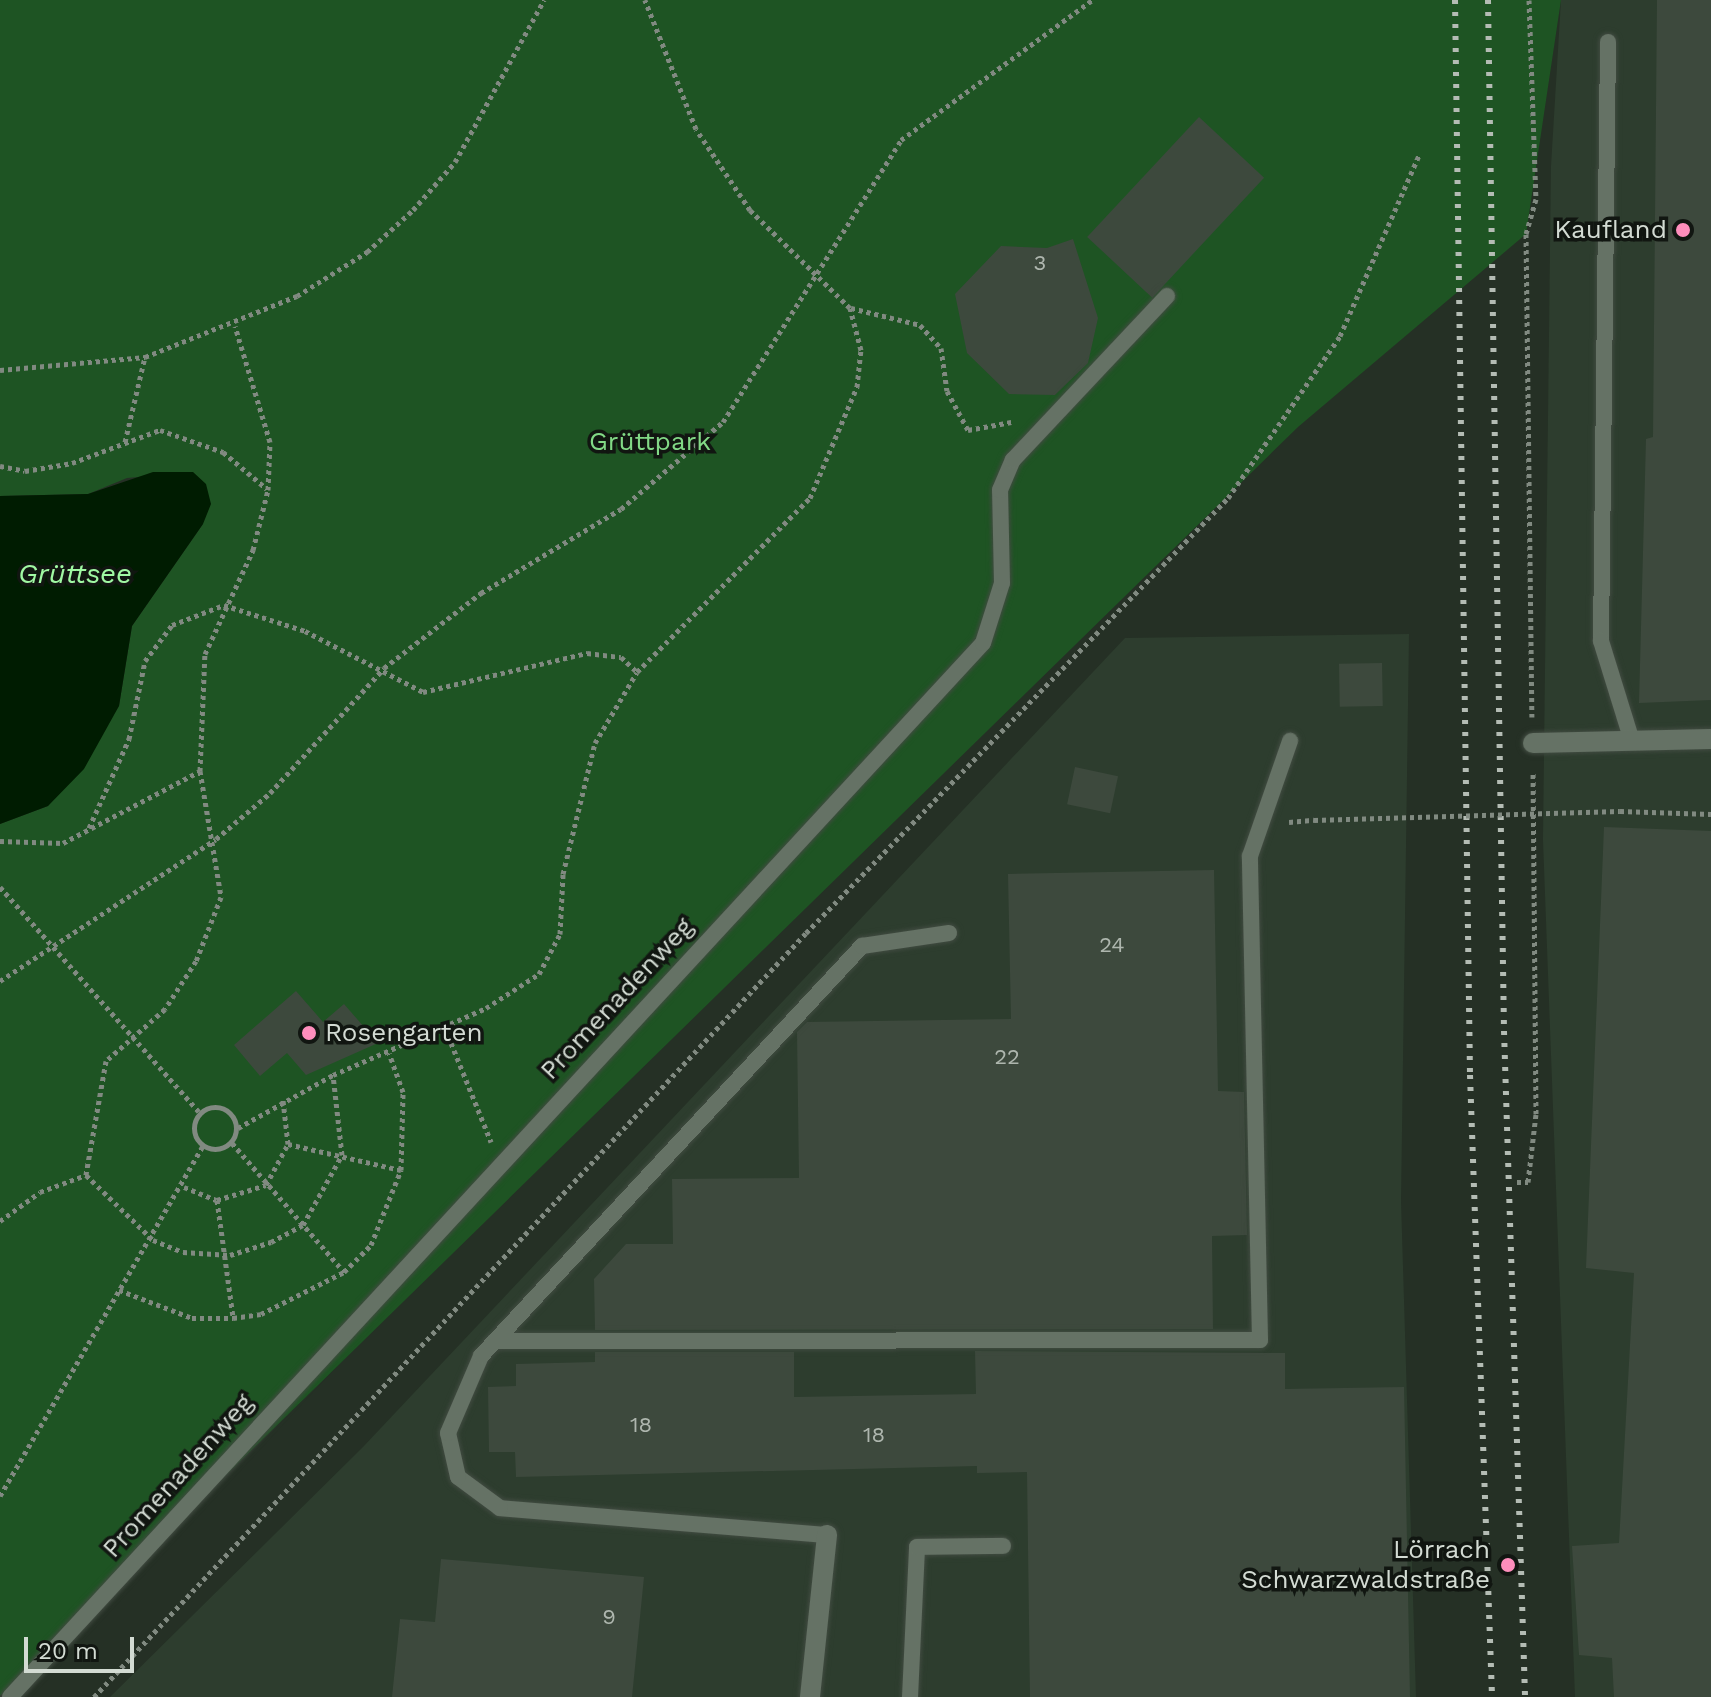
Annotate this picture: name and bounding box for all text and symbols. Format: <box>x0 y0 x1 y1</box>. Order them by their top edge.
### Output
place label: Kaufland <box>1554 214 1667 246</box>
marker: Kaufland <box>1674 221 1692 239</box>
house number: 3 <box>1034 250 1046 276</box>
park label: Grüttpark <box>589 426 711 458</box>
water label: Grüttsee <box>18 557 132 591</box>
street label: Promenadenweg <box>534 912 700 1086</box>
house number: 24 <box>1099 932 1125 958</box>
place label: Rosengarten <box>325 1017 483 1049</box>
marker: Rosengarten <box>300 1024 318 1042</box>
house number: 22 <box>994 1044 1020 1070</box>
street label: Promenadenweg <box>96 1388 260 1564</box>
house number: 18 <box>630 1412 652 1438</box>
house number: 18 <box>863 1422 885 1448</box>
place label: Lörrach Schwarzwaldstraße <box>1241 1534 1490 1596</box>
marker: Lörrach Schwarzwaldstraße <box>1497 1554 1519 1576</box>
house number: 9 <box>602 1604 616 1630</box>
scale bar <box>28 1621 138 1671</box>
text: 20 m <box>38 1637 98 1665</box>

